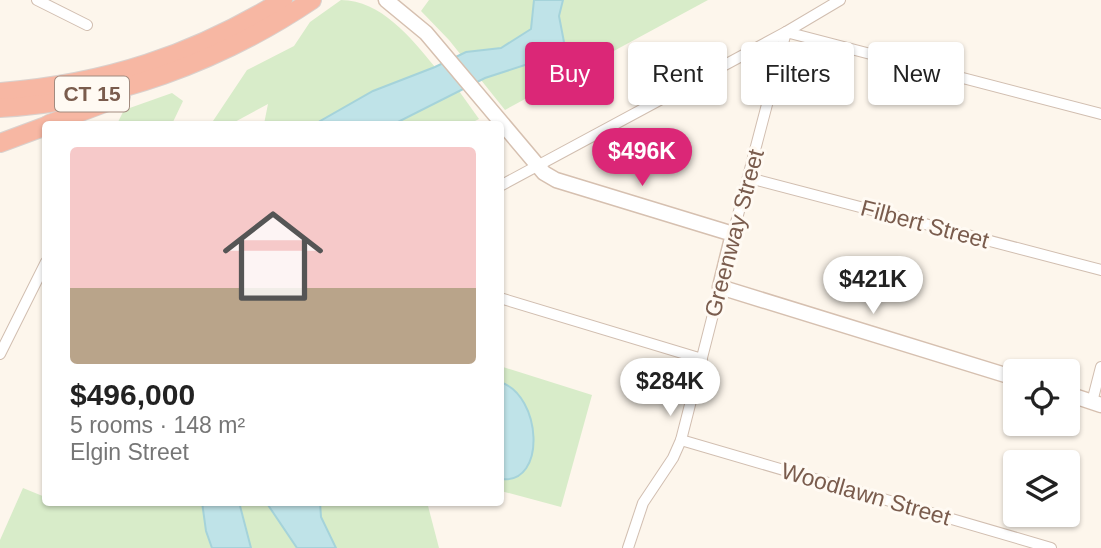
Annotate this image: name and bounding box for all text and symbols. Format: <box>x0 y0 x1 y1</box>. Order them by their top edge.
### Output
chip: Buy <box>525 42 614 105</box>
chip: Rent <box>628 42 727 105</box>
chip: Filters <box>741 42 854 105</box>
chip: New <box>868 42 964 105</box>
road number: CT 15 <box>55 76 129 112</box>
pin: $496K <box>593 128 691 188</box>
text: $496K <box>608 138 676 164</box>
street label: Greenway Street <box>699 146 769 320</box>
icon: home <box>210 193 336 319</box>
street label: Filbert Street <box>858 194 993 254</box>
pin: $421K <box>824 256 922 316</box>
text: $421K <box>839 266 907 292</box>
pin: $284K <box>621 358 719 418</box>
map controls <box>1003 359 1080 527</box>
button: locate <box>1003 359 1080 436</box>
text: $284K <box>636 368 704 394</box>
text: $496,000 <box>70 378 195 411</box>
text: 5 rooms · 148 m² <box>70 412 245 438</box>
text: Elgin Street <box>70 439 189 465</box>
button: layers <box>1003 450 1080 527</box>
street label: Woodlawn Street <box>778 457 954 531</box>

